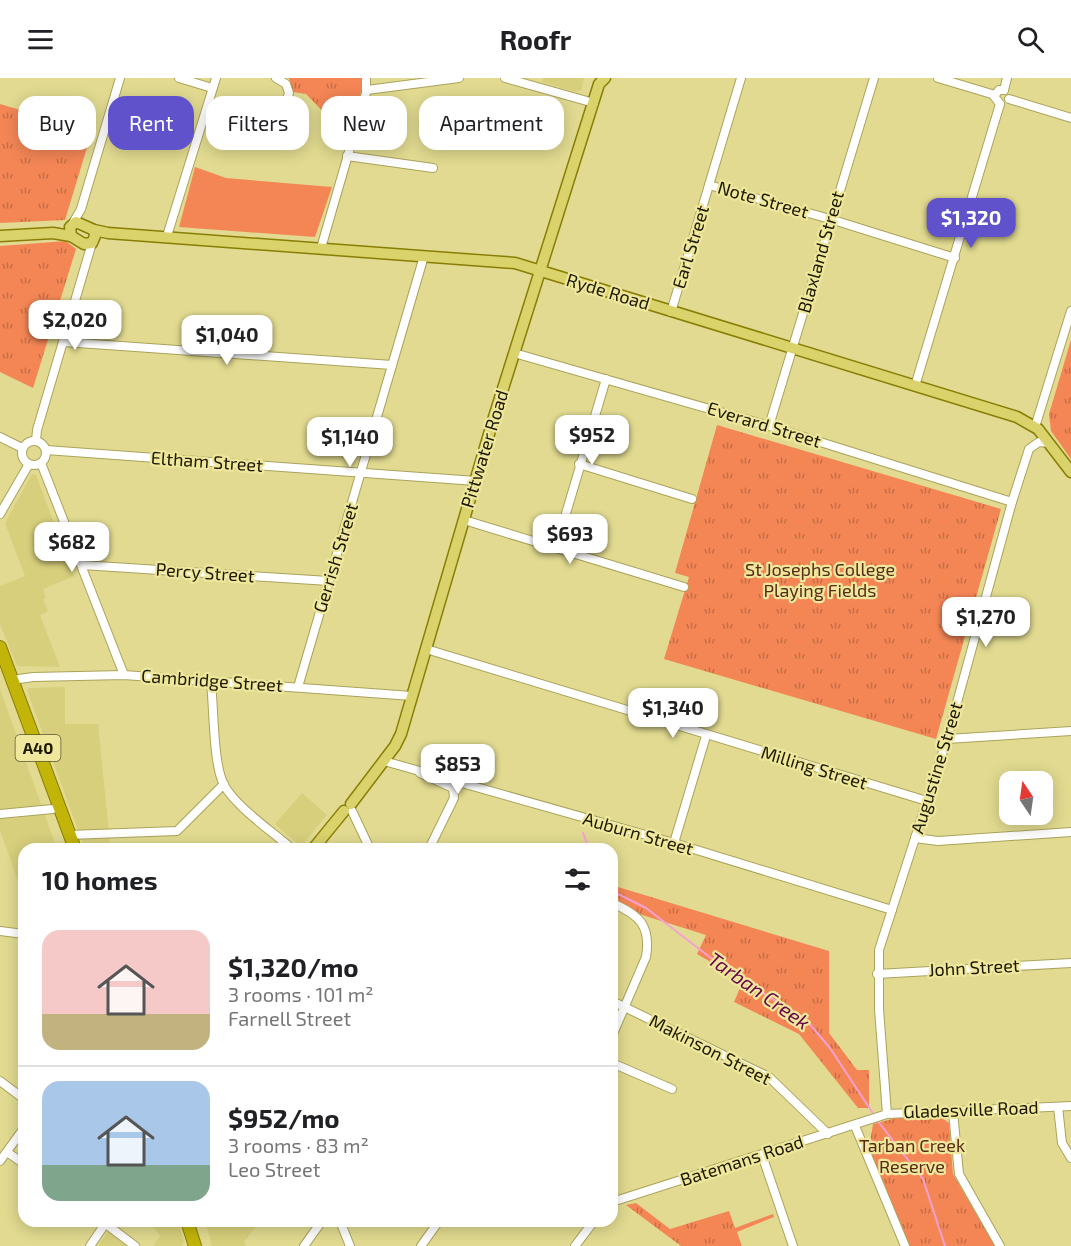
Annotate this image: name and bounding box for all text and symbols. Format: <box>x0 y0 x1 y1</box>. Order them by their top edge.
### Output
icon: menu <box>24 23 57 56</box>
text: Roofr <box>500 23 571 55</box>
icon: search <box>1014 23 1047 56</box>
chip: Buy <box>18 96 96 150</box>
chip: Rent <box>108 96 194 150</box>
chip: Filters <box>206 96 309 150</box>
chip: New <box>321 96 407 150</box>
chip: Apartment <box>419 96 564 150</box>
street label: Note Street <box>715 176 811 223</box>
street label: Blaxland Street <box>792 188 848 315</box>
pin: $1,320 <box>922 198 1020 249</box>
street label: Earl Street <box>667 202 713 291</box>
text: $1,320 <box>941 205 1001 229</box>
street label: Ryde Road <box>564 268 653 314</box>
pin: $2,020 <box>26 300 124 351</box>
text: $2,020 <box>43 307 107 331</box>
pin: $1,040 <box>178 315 276 366</box>
text: $1,040 <box>195 322 259 346</box>
street label: Pittwater Road <box>456 387 512 510</box>
street label: Everard Street <box>705 396 824 452</box>
pin: $952 <box>556 415 628 466</box>
pin: $1,140 <box>301 417 399 468</box>
text: $952 <box>569 422 615 446</box>
text: $1,140 <box>321 424 379 448</box>
street label: Eltham Street <box>150 446 264 476</box>
street label: Gerrish Street <box>308 500 362 615</box>
pin: $693 <box>534 514 606 565</box>
text: $693 <box>547 521 593 545</box>
pin: $682 <box>36 522 108 573</box>
text: $682 <box>48 529 96 553</box>
street label: Percy Street <box>155 558 255 586</box>
park label: St Josephs College Playing Fields <box>745 558 895 601</box>
pin: $1,270 <box>937 597 1035 648</box>
text: $1,270 <box>956 604 1016 628</box>
street label: Cambridge Street <box>141 664 284 696</box>
pin: $1,340 <box>624 688 722 739</box>
text: $1,340 <box>642 695 704 719</box>
street label: Augustine Street <box>906 699 967 836</box>
road number: A40 <box>15 735 60 761</box>
street label: Milling Street <box>759 740 870 794</box>
pin: $853 <box>422 744 494 795</box>
text: $853 <box>435 751 481 775</box>
north arrow <box>999 771 1053 825</box>
map controls <box>999 771 1053 825</box>
street label: Auburn Street <box>581 807 696 859</box>
icon: filters <box>561 863 594 896</box>
text: 10 homes <box>42 864 158 895</box>
water label: Tarban Creek <box>704 946 815 1034</box>
text: $1,320/mo <box>228 951 359 982</box>
icon: home <box>90 954 162 1026</box>
street label: John Street <box>928 954 1020 980</box>
text: 3 rooms · 101 m² <box>228 982 374 1006</box>
text: Farnell Street <box>228 1006 351 1030</box>
street label: Makinson Street <box>646 1009 775 1089</box>
street label: Gladesville Road <box>903 1096 1039 1122</box>
text: $952/mo <box>228 1102 340 1133</box>
icon: home <box>90 1105 162 1177</box>
street label: Batemans Road <box>677 1130 806 1190</box>
text: 3 rooms · 83 m² <box>228 1133 369 1157</box>
park label: Tarban Creek Reserve <box>859 1134 965 1177</box>
text: Leo Street <box>228 1157 320 1181</box>

